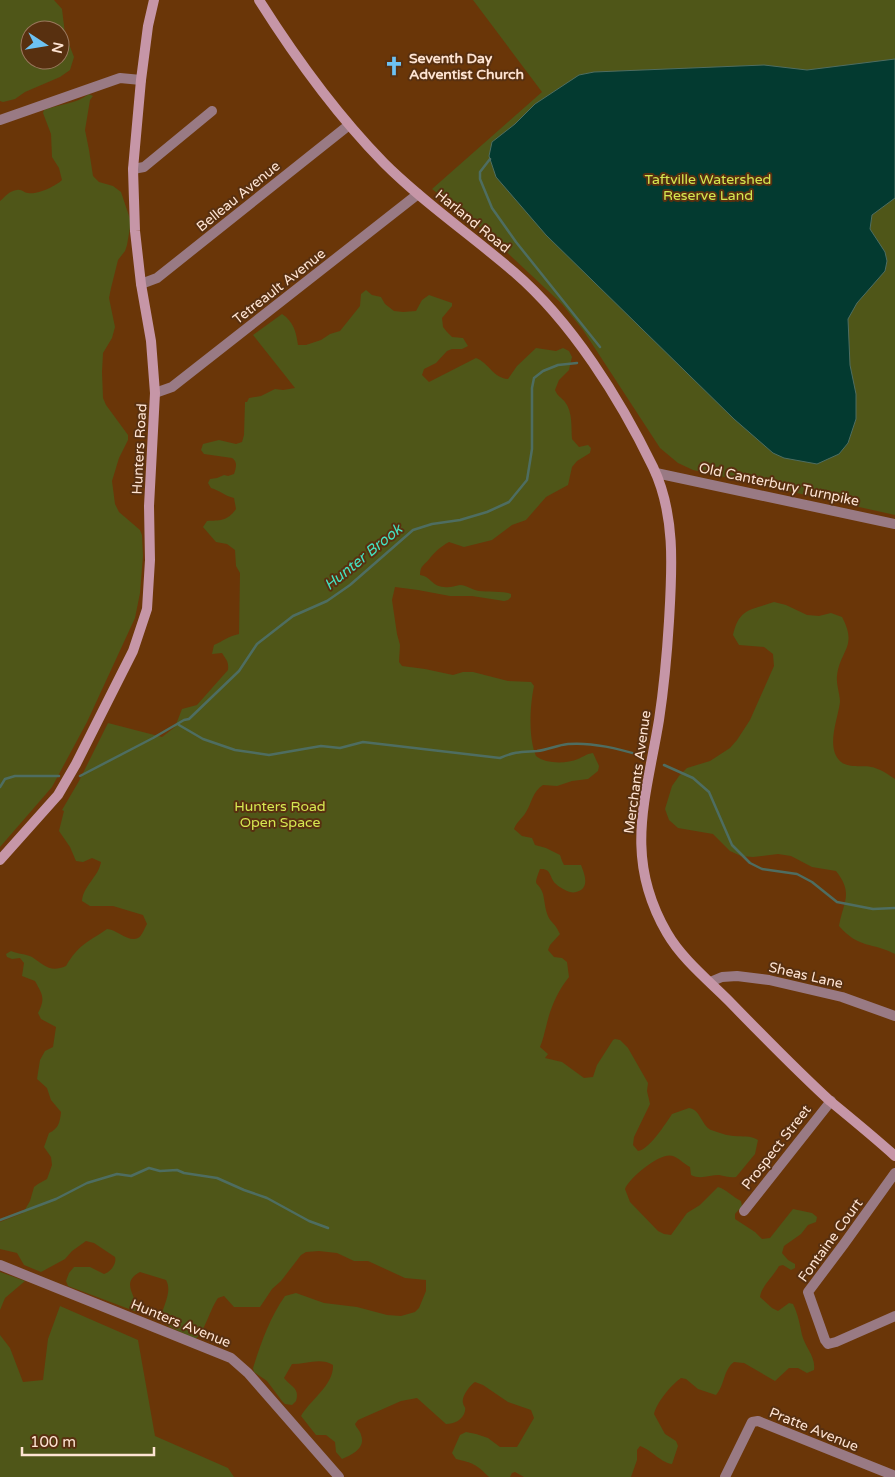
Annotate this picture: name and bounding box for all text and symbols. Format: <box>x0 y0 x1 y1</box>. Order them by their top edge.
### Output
north arrow <box>20 20 70 70</box>
text: N <box>48 40 67 55</box>
place label: Seventh Day Adventist Church <box>409 50 524 83</box>
church icon: Seventh Day Adventist Church <box>383 55 405 77</box>
street label: Belleau Avenue <box>193 157 284 235</box>
park label: Taftville Watershed Reserve Land <box>645 171 771 204</box>
street label: Harland Road <box>432 186 514 257</box>
street label: Tetreault Avenue <box>230 245 329 328</box>
street label: Hunters Road <box>129 403 150 495</box>
street label: Old Canterbury Turnpike <box>697 459 861 510</box>
water label: Hunter Brook <box>320 519 407 594</box>
street label: Merchants Avenue <box>620 709 655 835</box>
park label: Hunters Road Open Space <box>234 798 326 831</box>
street label: Sheas Lane <box>767 959 845 992</box>
street label: Prospect Street <box>738 1101 815 1193</box>
street label: Fontaine Court <box>794 1195 867 1285</box>
street label: Hunters Avenue <box>128 1296 233 1351</box>
street label: Pratte Avenue <box>767 1404 861 1455</box>
scale bar <box>22 1424 155 1456</box>
text: 100 m <box>30 1433 76 1451</box>

